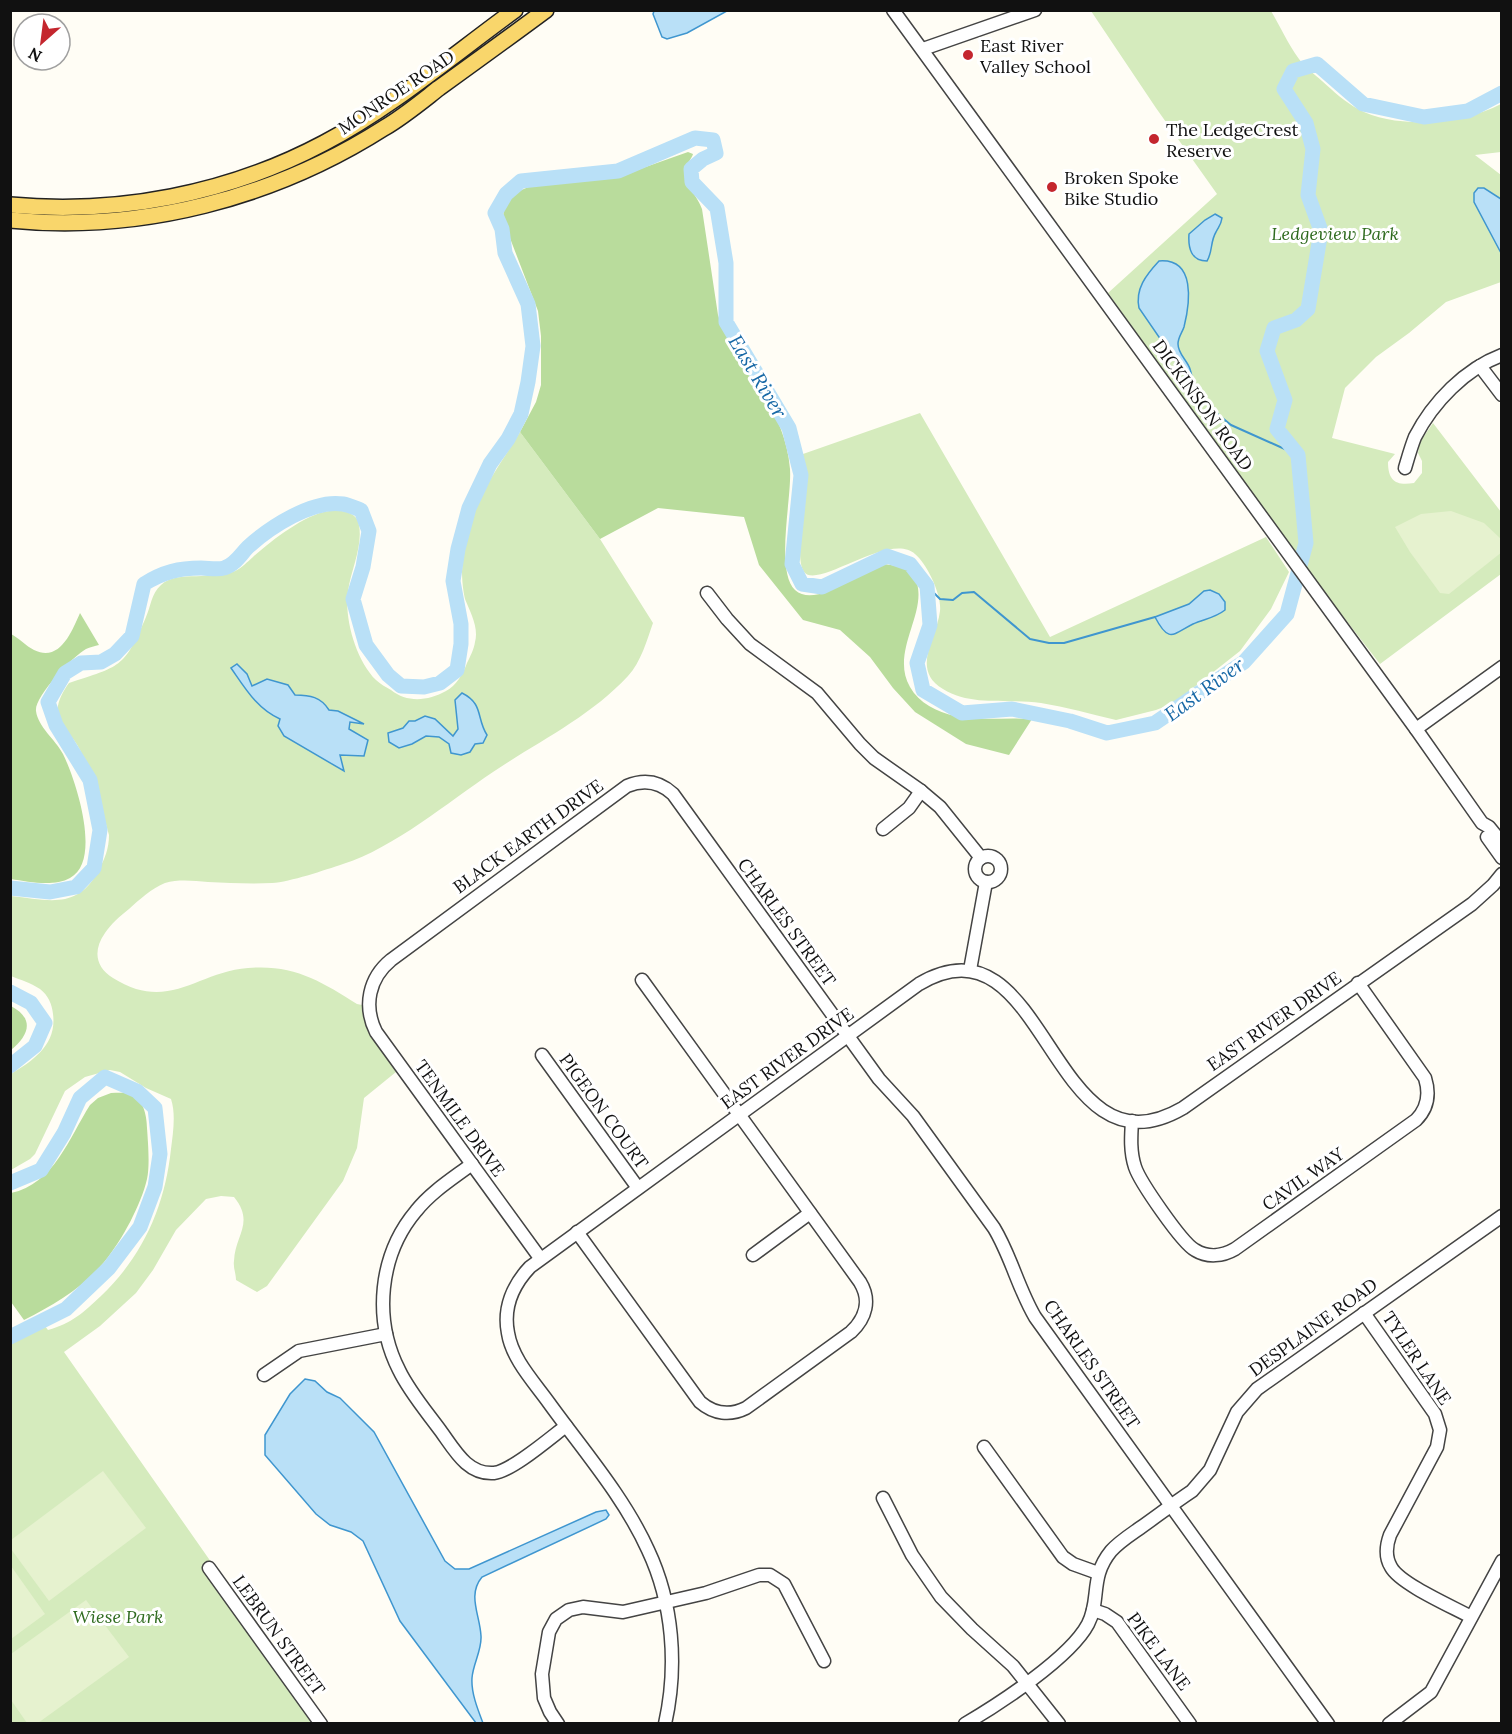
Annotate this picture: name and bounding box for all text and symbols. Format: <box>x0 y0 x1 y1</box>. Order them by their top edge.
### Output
north arrow <box>12 12 72 72</box>
place label: East River Valley School <box>979 34 1091 78</box>
text: N <box>25 44 45 67</box>
street label: MONROE ROAD <box>333 45 459 139</box>
marker: East River Valley School <box>961 48 975 62</box>
place label: The LedgeCrest Reserve <box>1166 118 1299 162</box>
marker: The LedgeCrest Reserve <box>1147 132 1161 146</box>
place label: Broken Spoke Bike Studio <box>1064 166 1179 210</box>
marker: Broken Spoke Bike Studio <box>1045 180 1059 194</box>
park label: Ledgeview Park <box>1271 222 1399 245</box>
water label: East River <box>723 330 793 423</box>
street label: DICKINSON ROAD <box>1148 335 1258 475</box>
water label: East River <box>1159 651 1250 726</box>
street label: BLACK EARTH DRIVE <box>448 774 608 898</box>
street label: CHARLES STREET <box>733 853 841 991</box>
street label: EAST RIVER DRIVE <box>1202 966 1346 1076</box>
street label: EAST RIVER DRIVE <box>716 1002 858 1114</box>
street label: PIGEON COURT <box>554 1049 654 1174</box>
street label: TENMILE DRIVE <box>410 1055 510 1181</box>
street label: CAVIL WAY <box>1257 1142 1349 1216</box>
street label: DESPLAINE ROAD <box>1244 1273 1382 1381</box>
street label: CHARLES STREET <box>1039 1295 1145 1434</box>
street label: TYLER LANE <box>1377 1307 1457 1409</box>
street label: LEBRUN STREET <box>228 1570 331 1700</box>
park label: Wiese Park <box>73 1605 163 1628</box>
street label: PIKE LANE <box>1122 1607 1196 1695</box>

